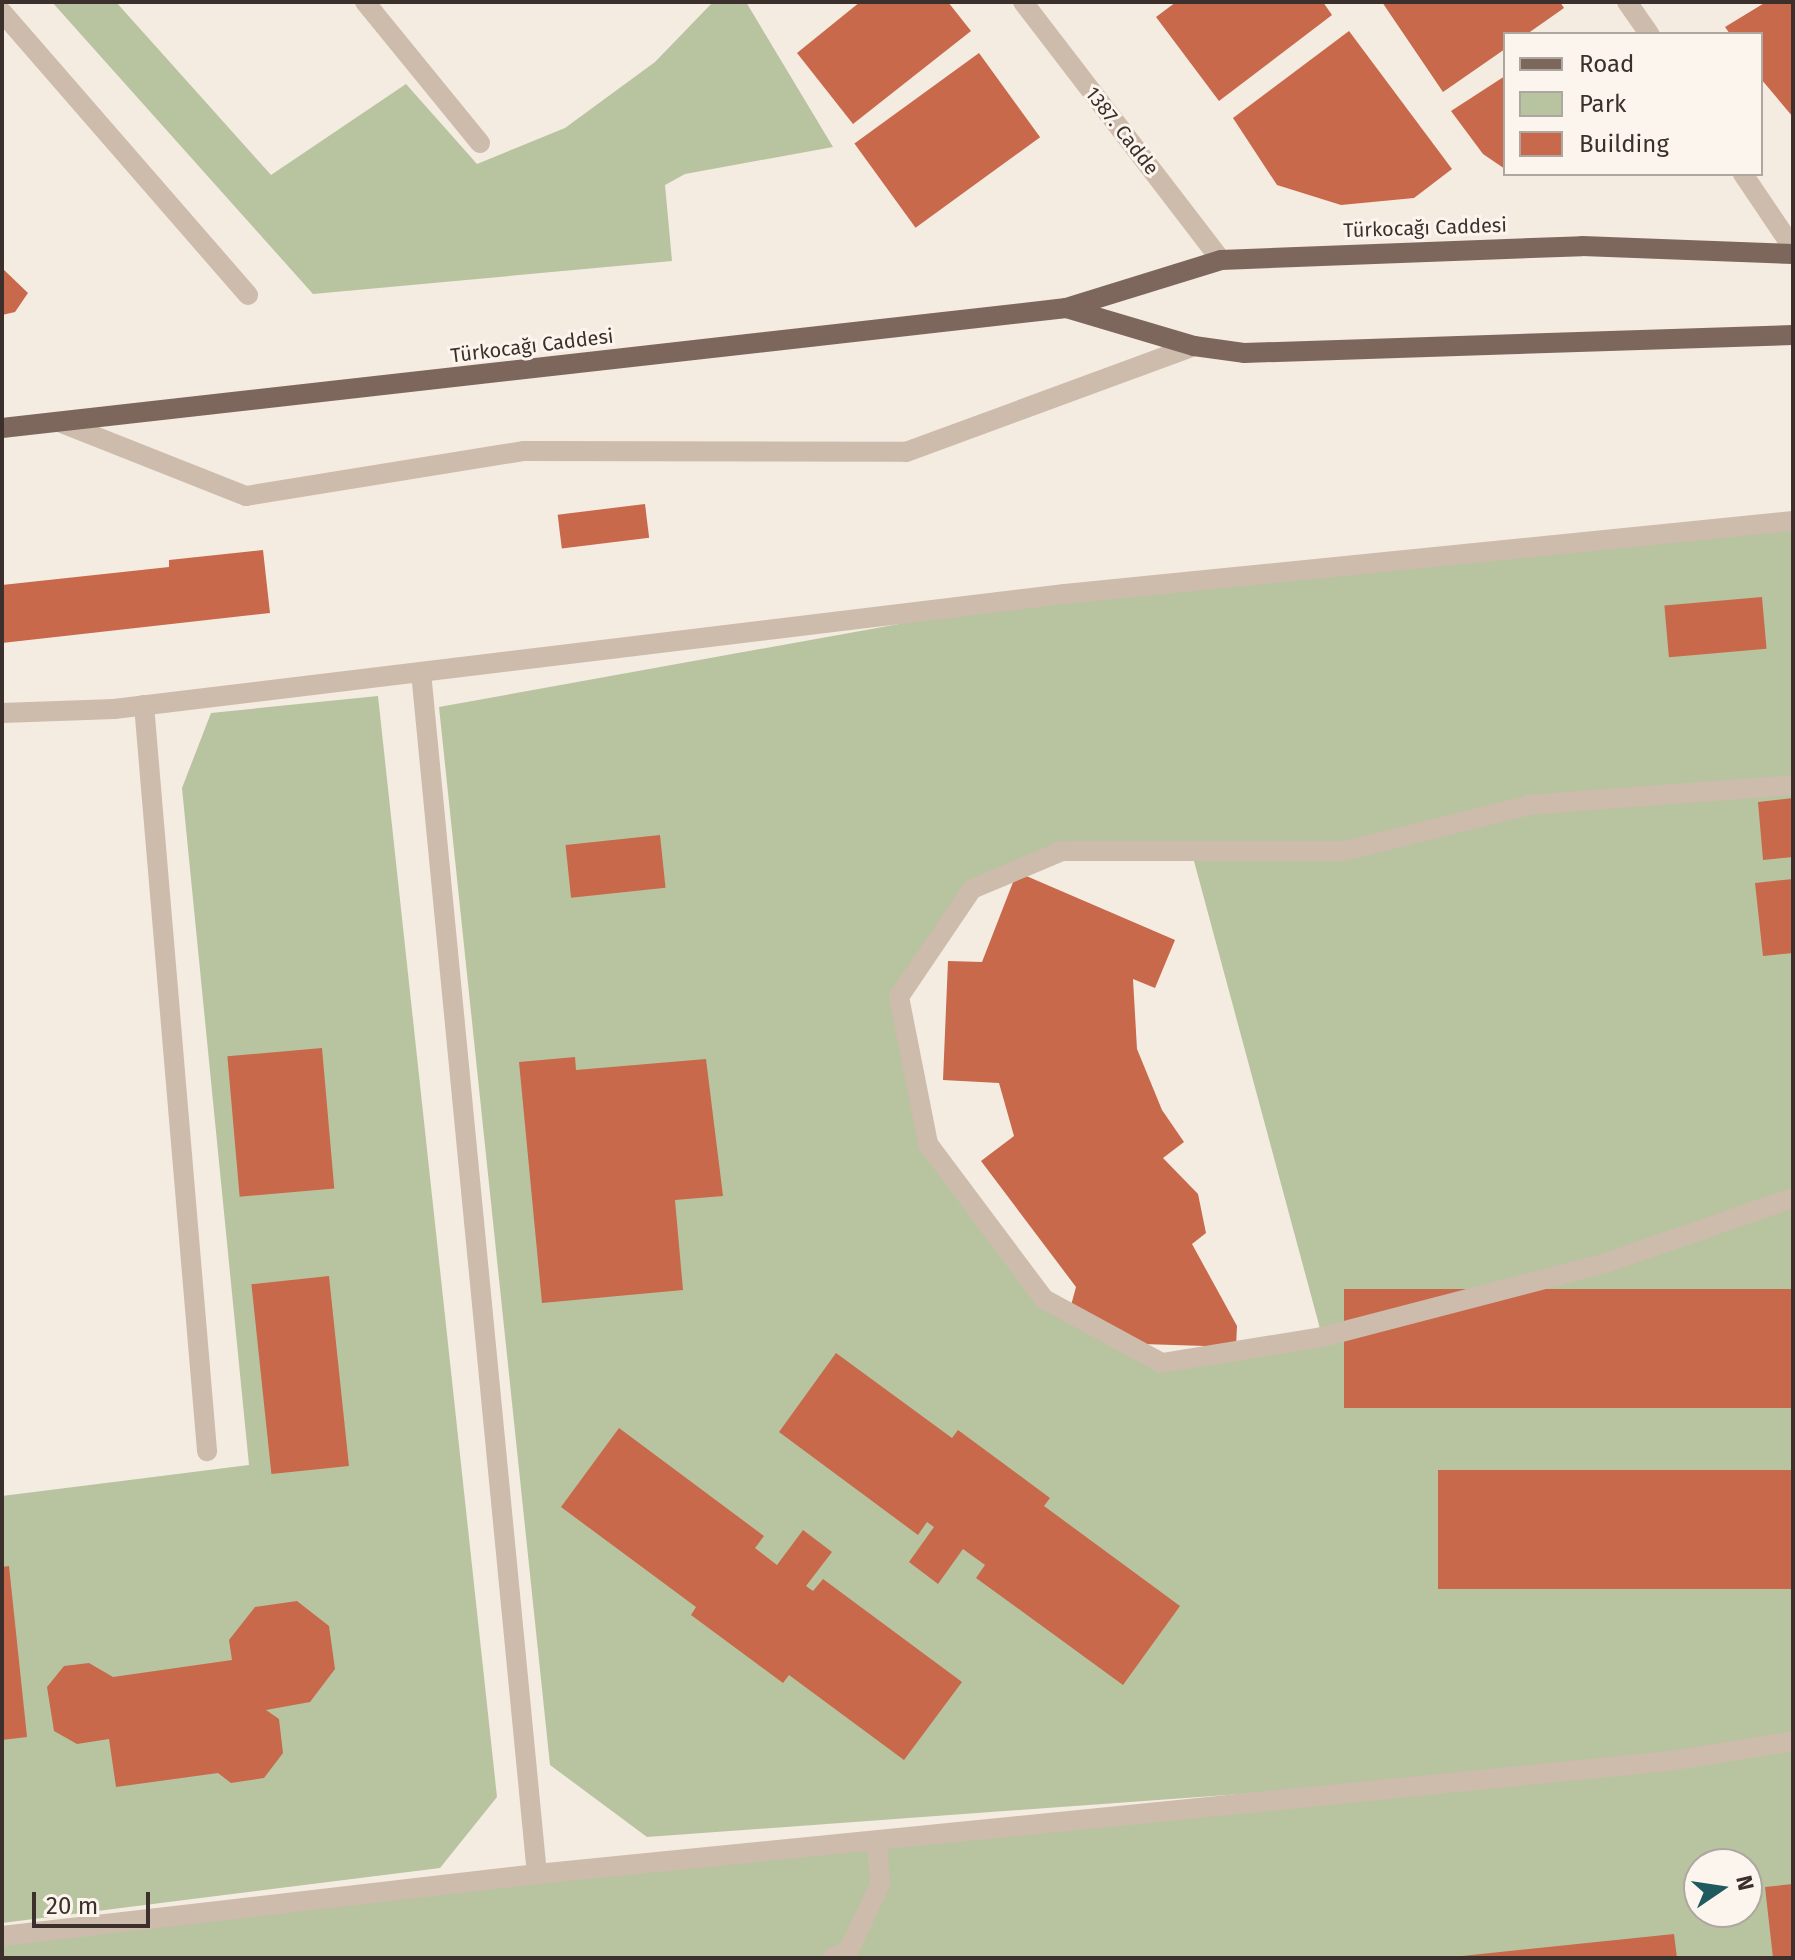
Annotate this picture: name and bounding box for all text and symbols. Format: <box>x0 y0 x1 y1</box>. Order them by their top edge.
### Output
legend <box>1503 32 1763 176</box>
text: Road <box>1579 50 1634 78</box>
street label: 1387. Cadde <box>1080 82 1164 180</box>
text: Park <box>1579 90 1626 118</box>
text: Building <box>1579 130 1669 158</box>
street label: Türkocağı Caddesi <box>1343 213 1507 243</box>
street label: Türkocağı Caddesi <box>449 324 615 368</box>
north arrow <box>1683 1848 1763 1928</box>
text: N <box>1730 1873 1760 1893</box>
scale bar <box>36 1876 154 1926</box>
text: 20 m <box>46 1892 98 1920</box>

